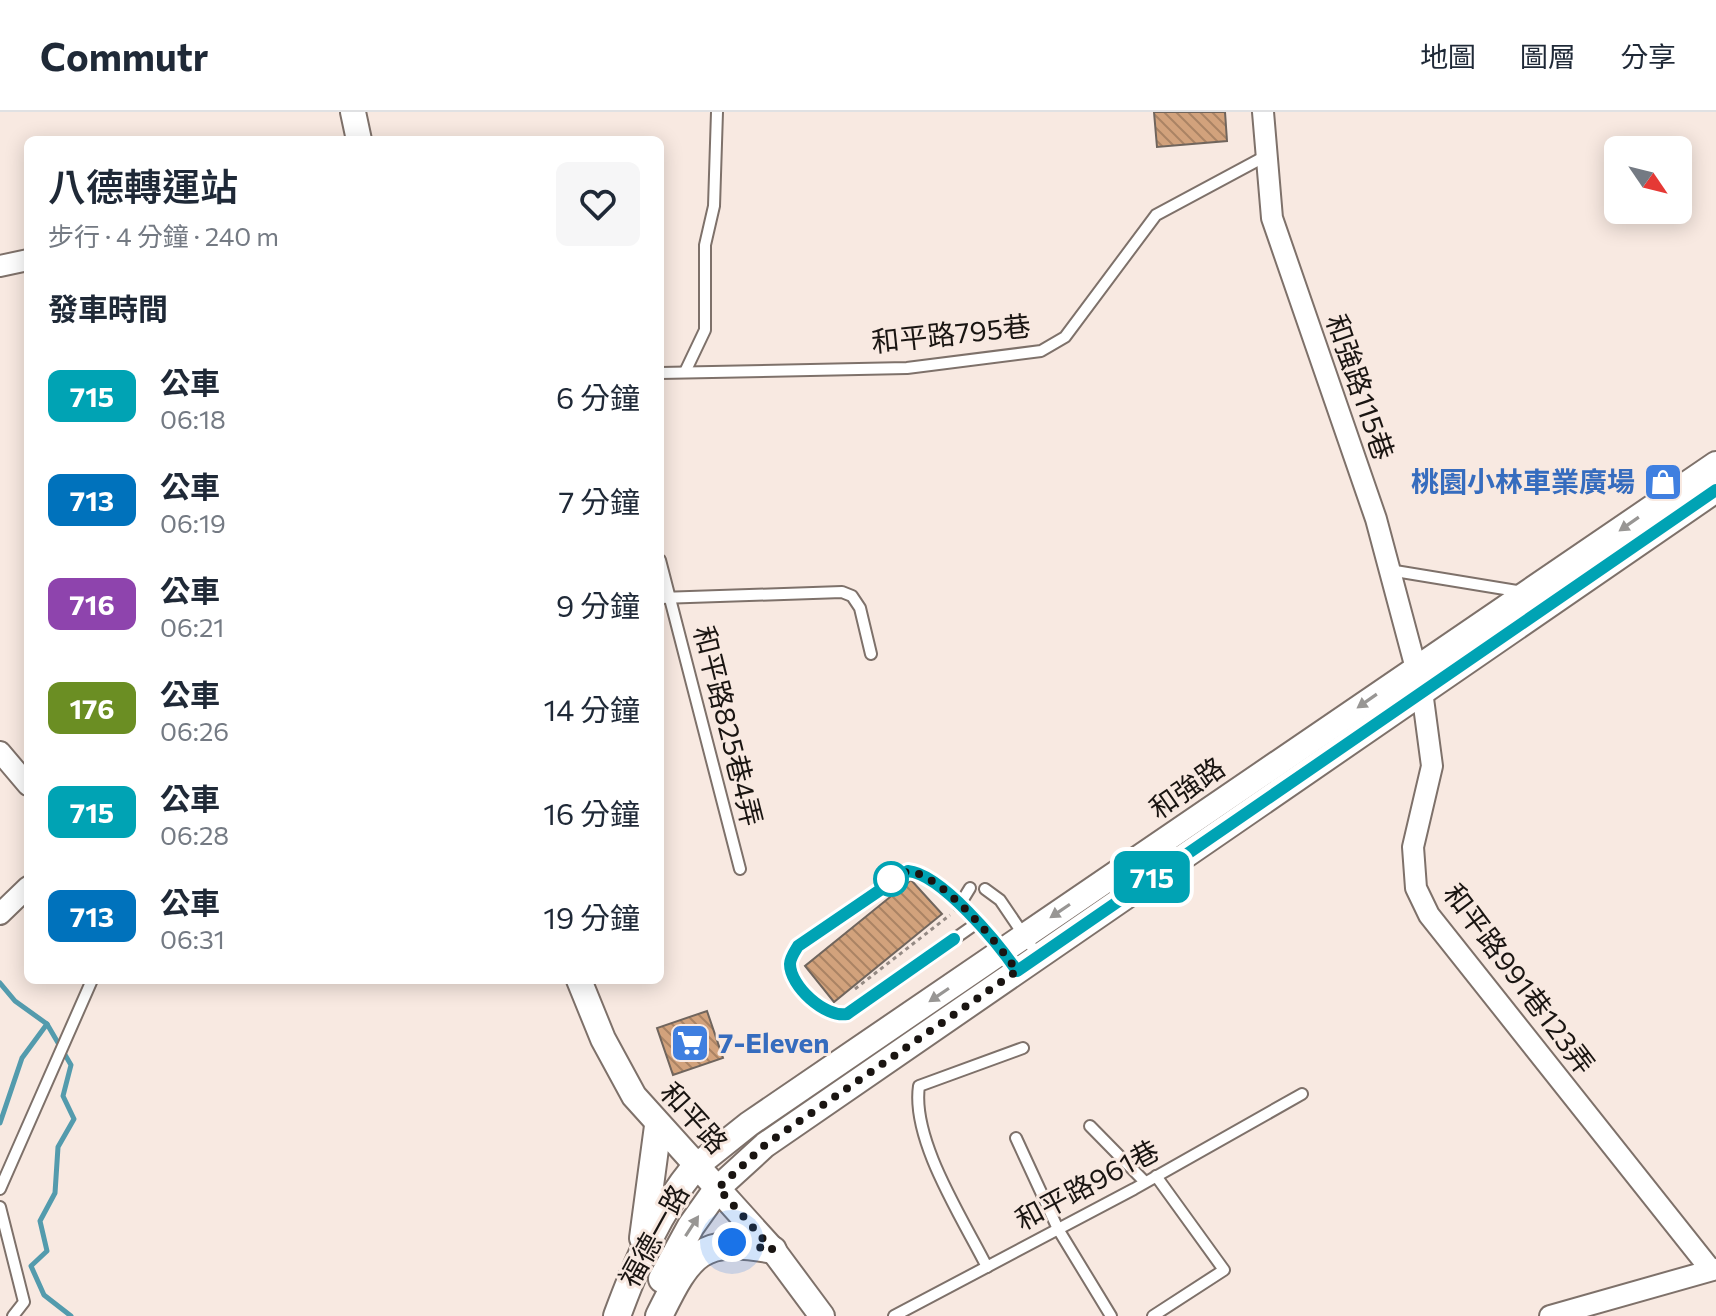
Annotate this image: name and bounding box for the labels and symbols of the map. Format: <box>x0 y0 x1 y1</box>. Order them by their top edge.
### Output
north arrow <box>1604 136 1692 224</box>
street label: 和平路795巷 <box>870 308 1032 358</box>
street label: 和強路115巷 <box>1320 309 1402 464</box>
shop icon: 桃園小林車業廣場 <box>1642 461 1684 503</box>
place label: 桃園小林車業廣場 <box>1411 464 1635 498</box>
one-way arrow <box>1618 516 1639 531</box>
street label: 和平路825巷4弄 <box>688 622 770 829</box>
one-way arrow <box>1356 693 1377 708</box>
street label: 和強路 <box>1142 749 1231 825</box>
line badge: 715 <box>1106 851 1198 903</box>
unlabelled marker <box>874 862 908 896</box>
street label: 和平路991巷123弄 <box>1437 877 1602 1080</box>
one-way arrow <box>1050 904 1071 919</box>
one-way arrow <box>928 987 949 1002</box>
supermarket icon: 7-Eleven <box>669 1022 711 1064</box>
place label: 7-Eleven <box>718 1025 829 1059</box>
street label: 和平路 <box>654 1075 735 1160</box>
street label: 和平路961巷 <box>1009 1132 1164 1236</box>
street label: 福德一路 <box>611 1178 695 1293</box>
one-way arrow <box>684 1215 699 1236</box>
your location <box>712 1222 752 1262</box>

